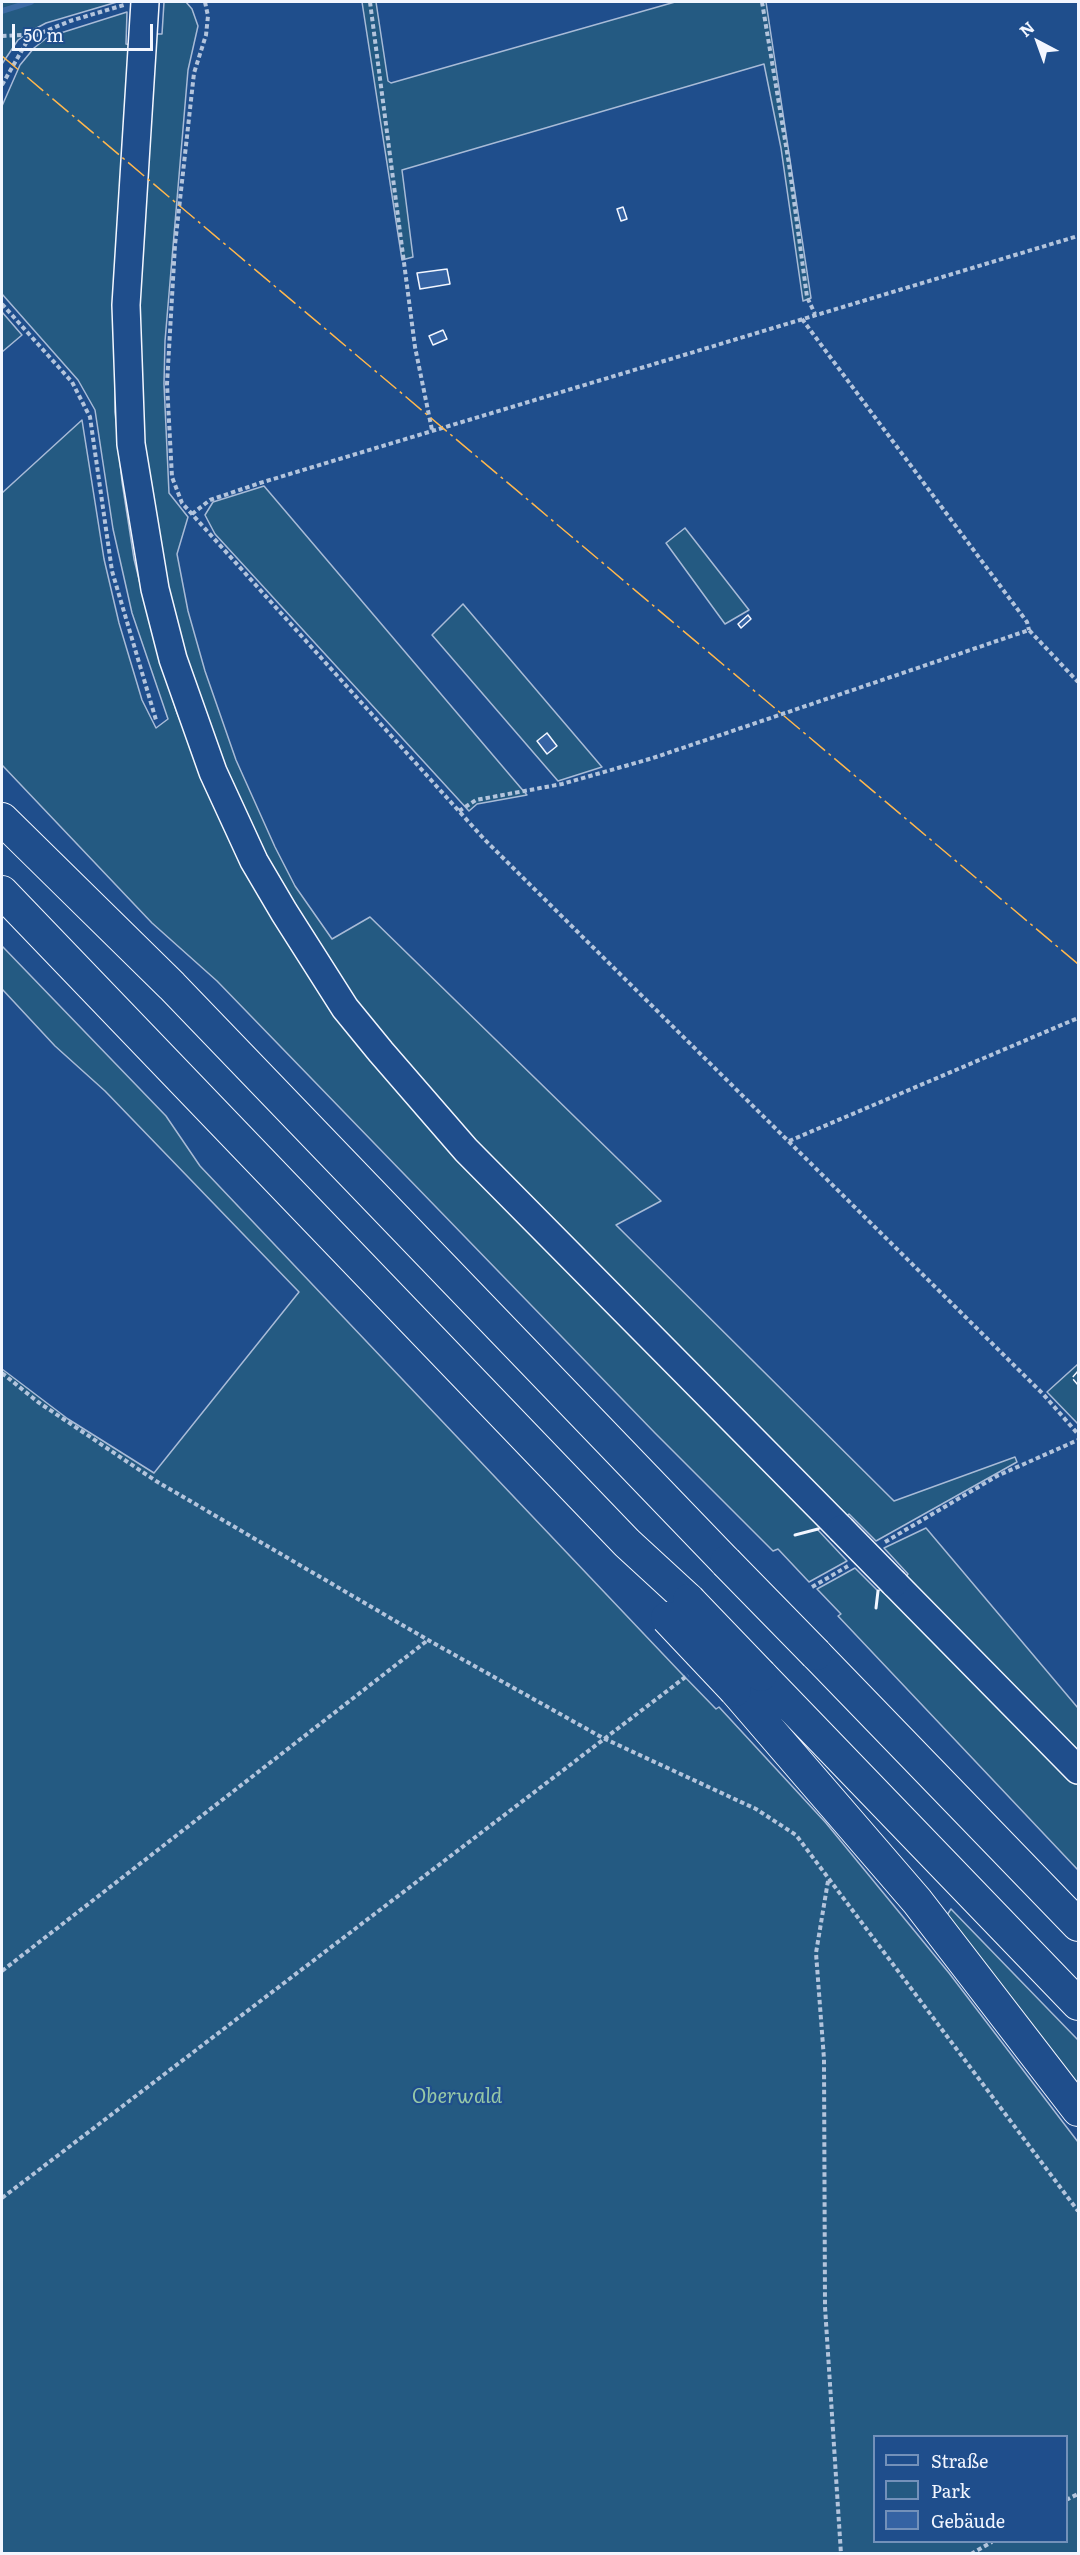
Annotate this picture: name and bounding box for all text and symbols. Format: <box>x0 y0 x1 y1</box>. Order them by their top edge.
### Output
scale bar <box>15 12 156 50</box>
north arrow <box>1008 12 1068 72</box>
text: N <box>1013 15 1039 42</box>
text: 50 m <box>23 21 64 48</box>
park label: Oberwald <box>412 2085 502 2109</box>
legend <box>873 2435 1068 2543</box>
text: Straße <box>931 2447 988 2474</box>
text: Park <box>931 2477 970 2504</box>
text: Gebäude <box>931 2507 1005 2534</box>

